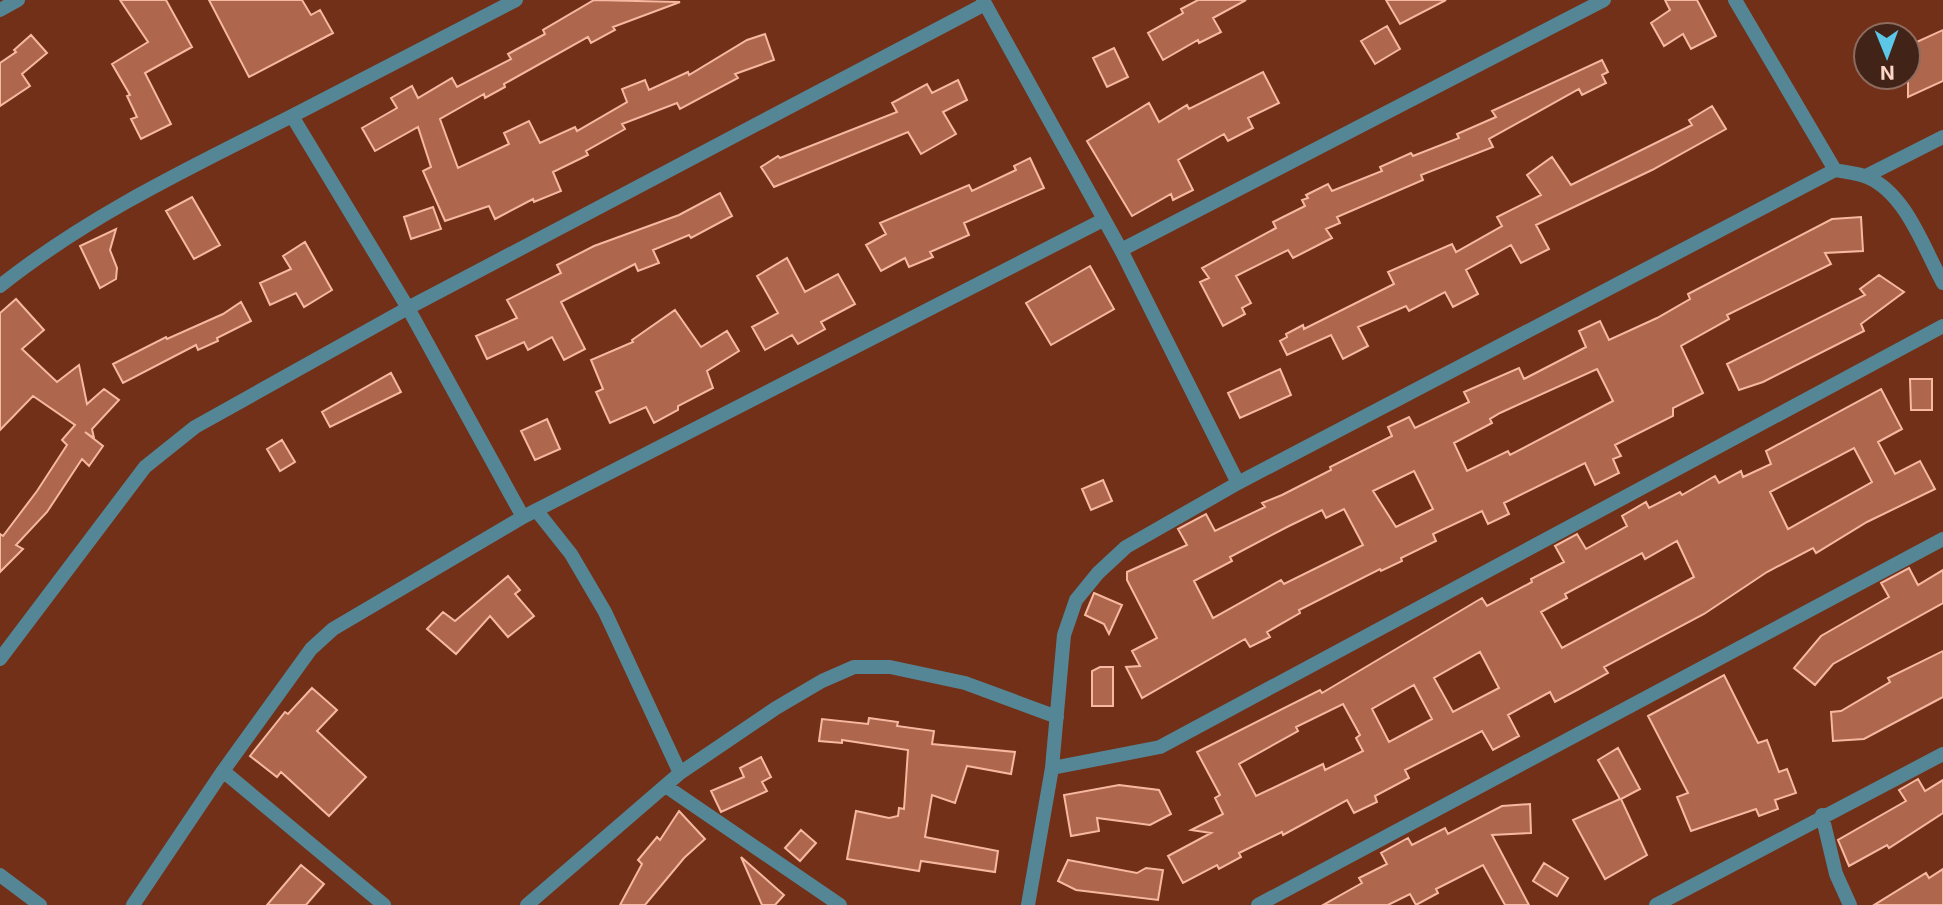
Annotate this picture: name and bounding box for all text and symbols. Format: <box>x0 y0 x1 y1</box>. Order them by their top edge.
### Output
north arrow <box>1852 21 1922 91</box>
text: N <box>1880 61 1895 84</box>

